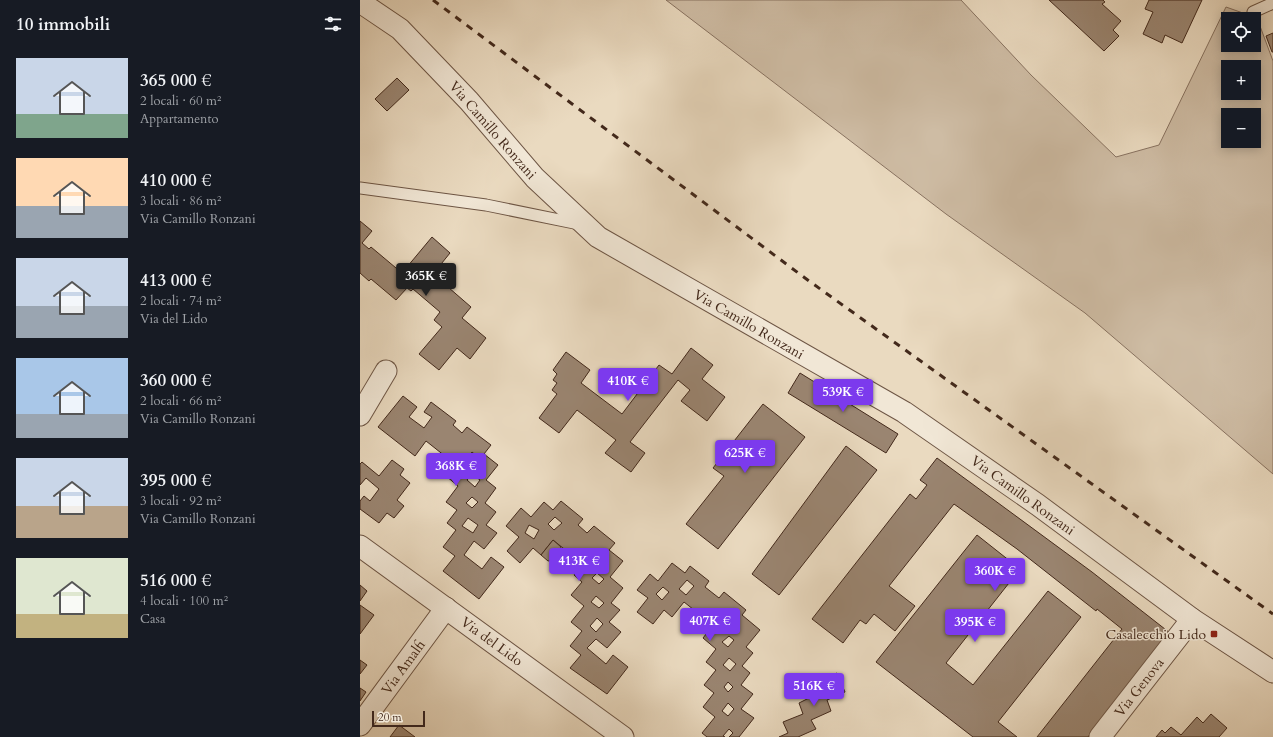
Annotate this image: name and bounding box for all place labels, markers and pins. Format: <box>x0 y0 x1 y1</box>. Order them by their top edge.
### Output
pin: 365K € <box>393 263 459 297</box>
pin: 410K € <box>595 368 661 402</box>
pin: 539K € <box>810 379 876 413</box>
pin: 625K € <box>712 440 778 474</box>
pin: 368K € <box>423 453 489 487</box>
pin: 413K € <box>546 548 612 582</box>
pin: 360K € <box>962 558 1028 592</box>
pin: 407K € <box>677 608 743 642</box>
pin: 395K € <box>942 609 1008 643</box>
place label: Casalecchio Lido <box>1105 625 1206 644</box>
marker: Casalecchio Lido <box>1209 629 1219 639</box>
pin: 516K € <box>781 673 847 707</box>

